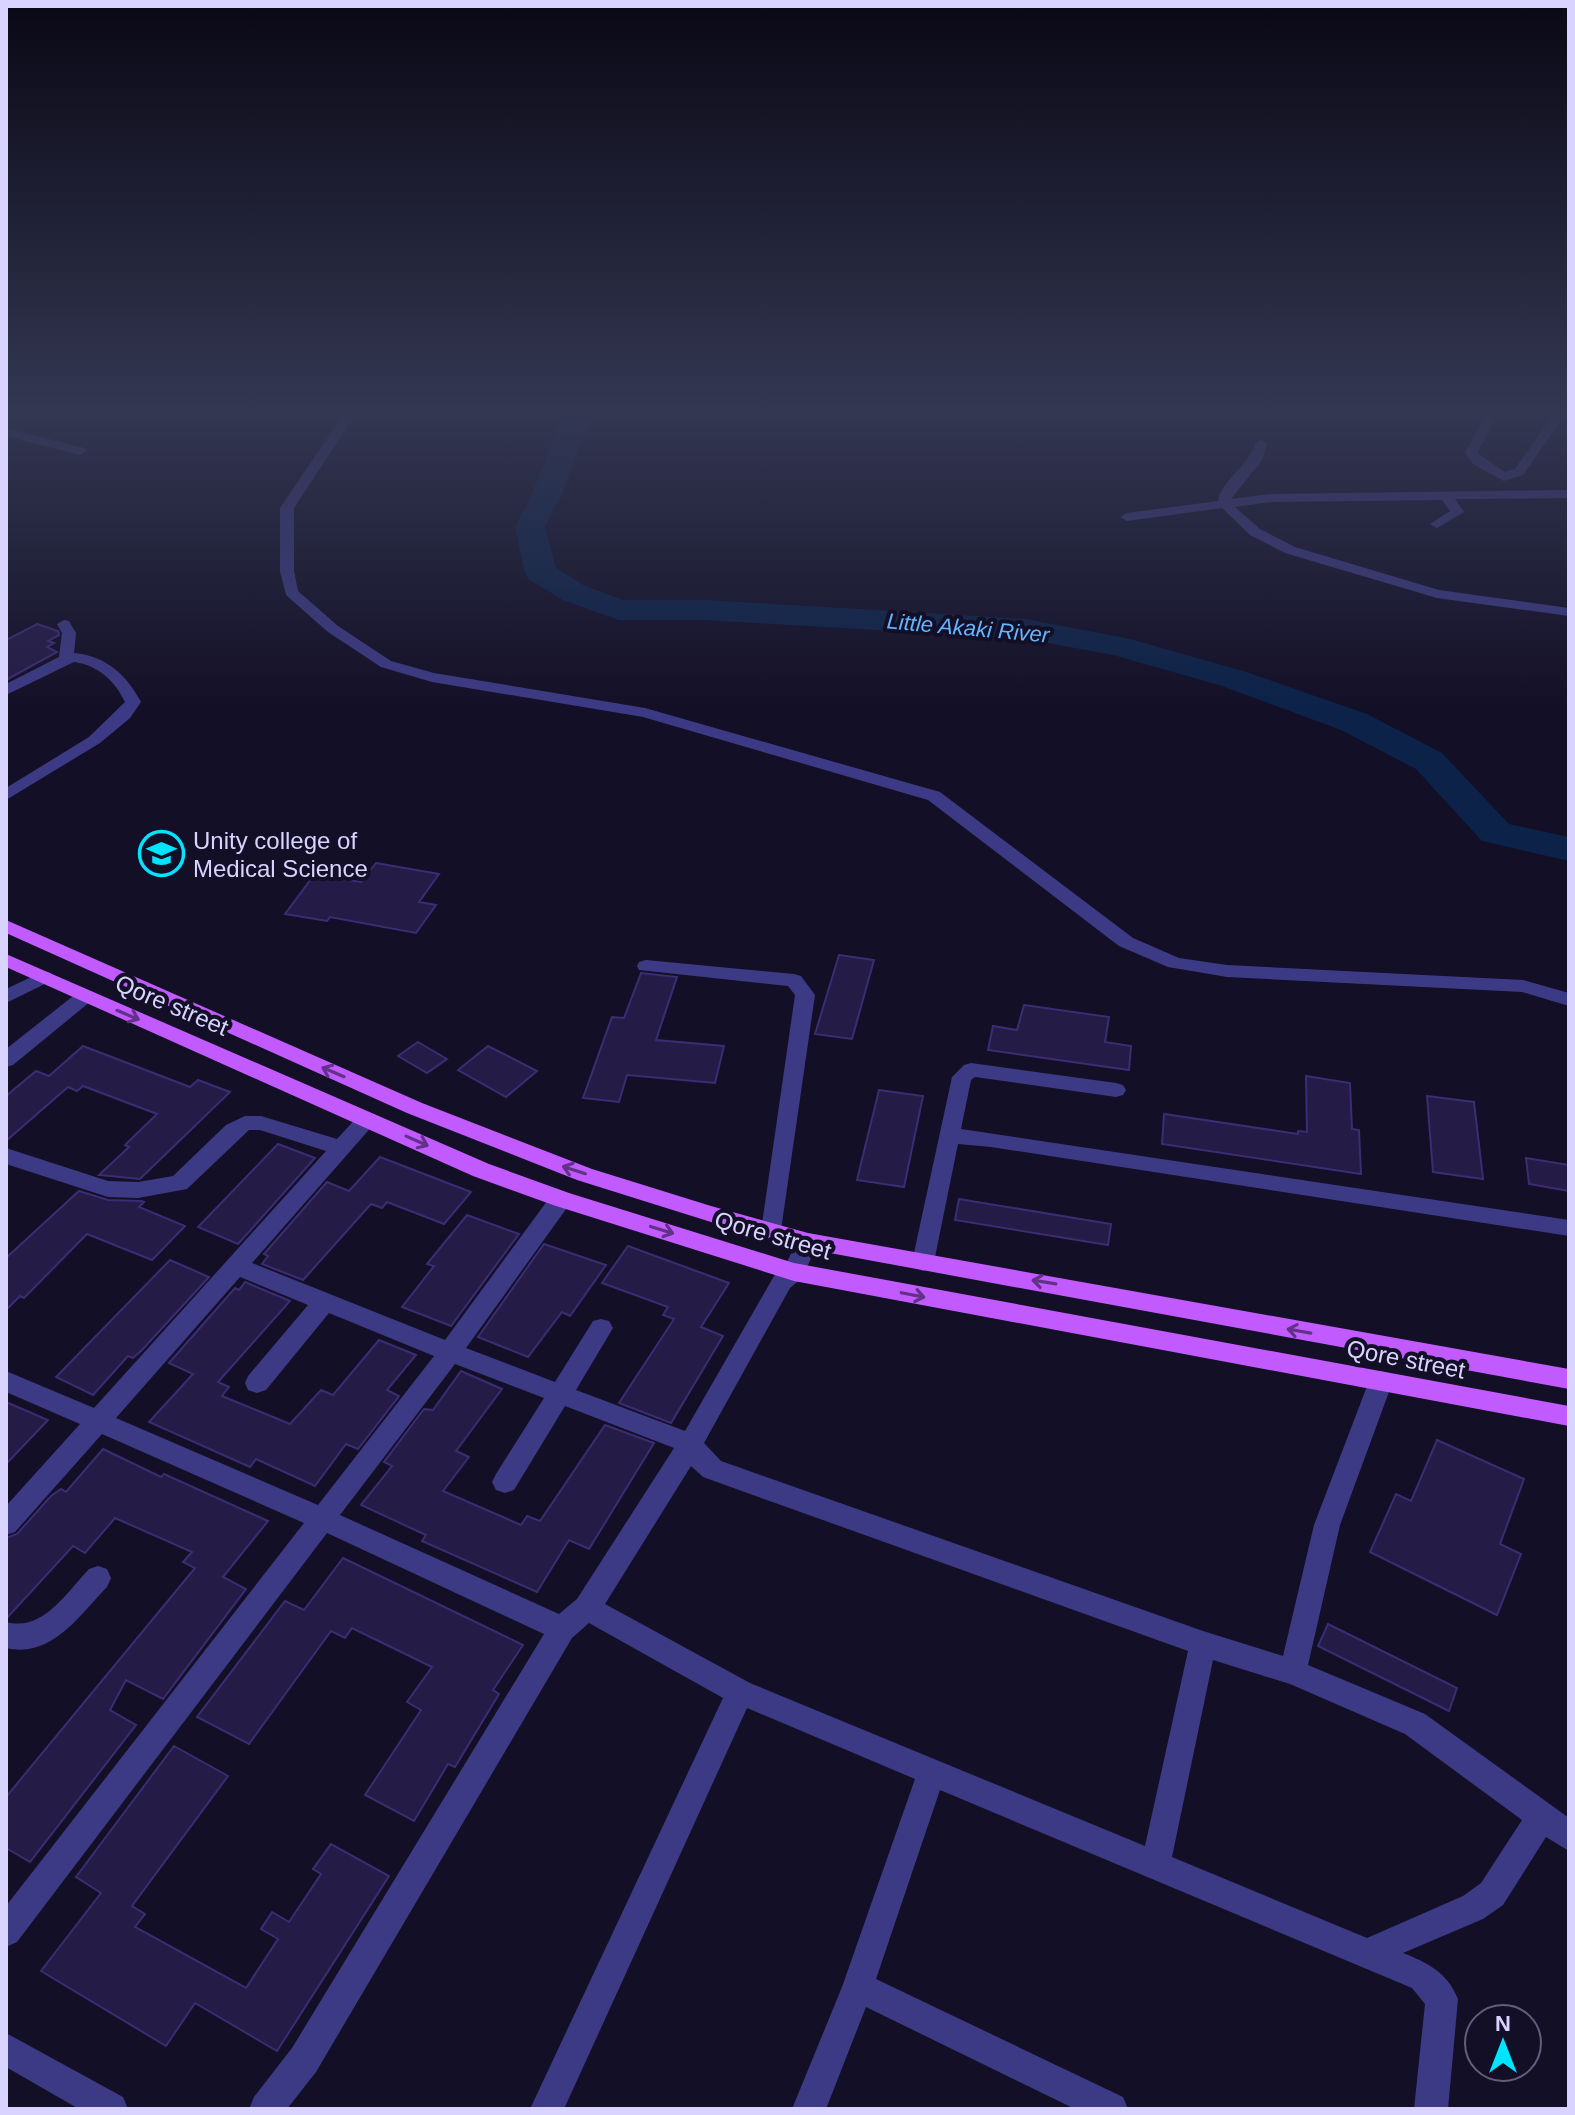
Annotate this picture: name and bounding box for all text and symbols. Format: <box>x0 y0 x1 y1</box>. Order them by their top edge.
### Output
water label: Little Akaki River <box>886 608 1052 648</box>
place label: Unity college of Medical Science <box>193 827 368 882</box>
school or university icon: Unity college of Medical Science <box>138 830 186 878</box>
street label: Qore street <box>111 969 233 1041</box>
one-way arrow <box>115 1009 140 1024</box>
one-way arrow <box>321 1064 346 1079</box>
one-way arrow <box>405 1135 429 1150</box>
one-way arrow <box>562 1162 587 1176</box>
street label: Qore street <box>712 1205 835 1265</box>
one-way arrow <box>648 1223 674 1238</box>
one-way arrow <box>1032 1274 1057 1289</box>
one-way arrow <box>900 1288 925 1303</box>
one-way arrow <box>1287 1322 1312 1337</box>
street label: Qore street <box>1345 1334 1468 1384</box>
north arrow <box>1463 2003 1543 2083</box>
text: N <box>1495 2011 1511 2036</box>

